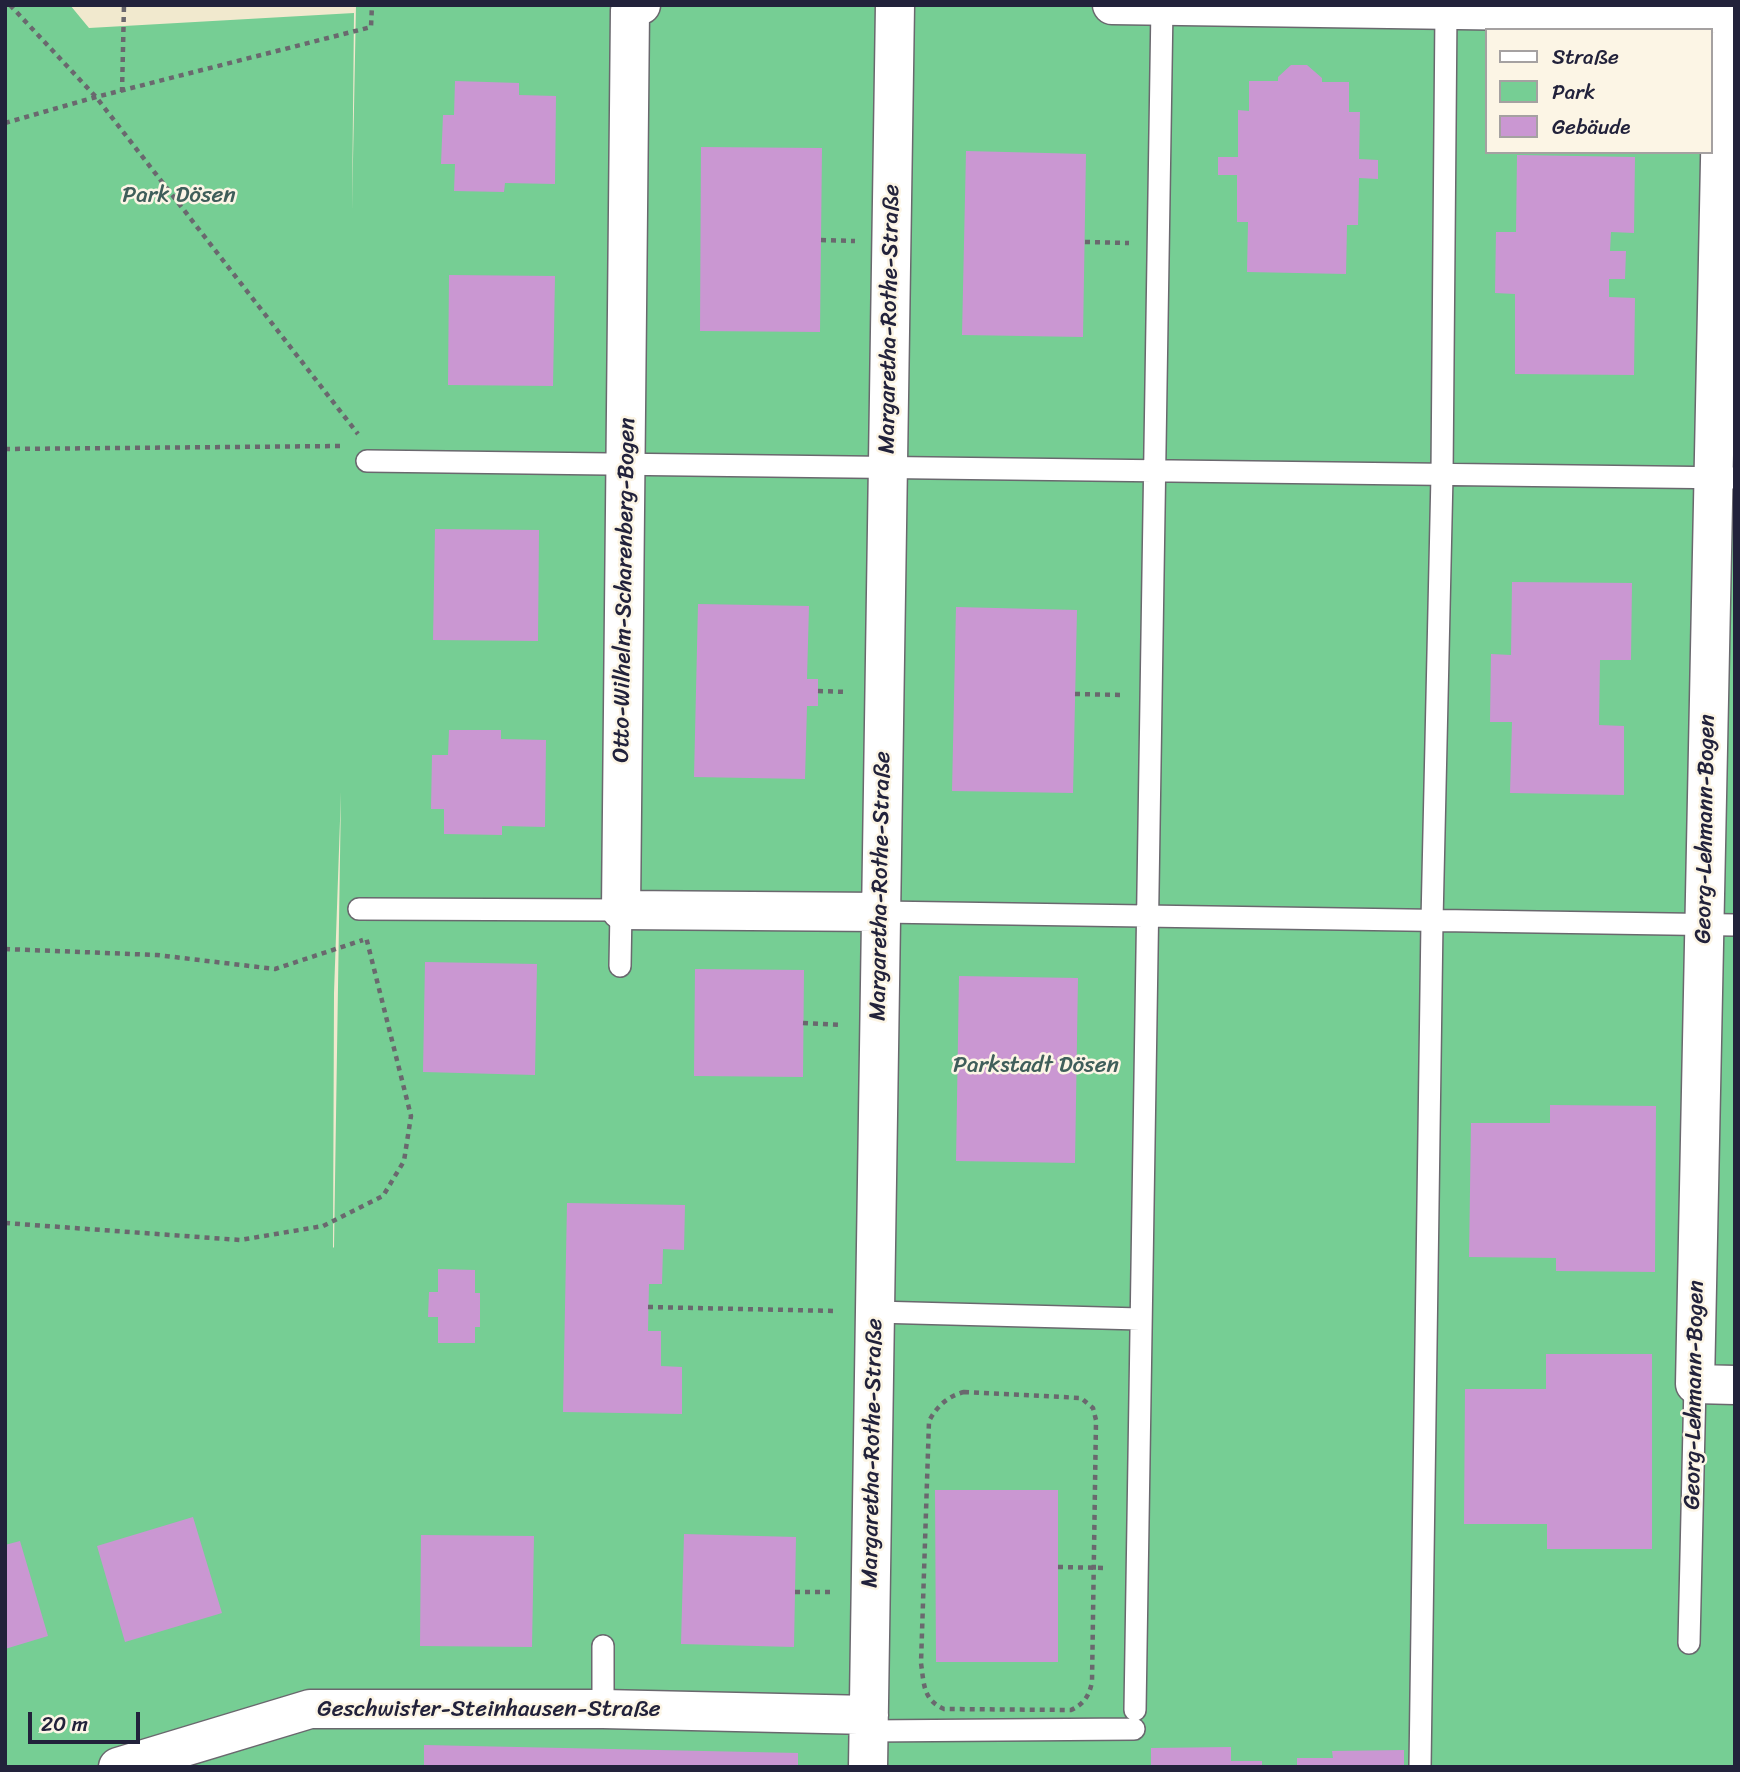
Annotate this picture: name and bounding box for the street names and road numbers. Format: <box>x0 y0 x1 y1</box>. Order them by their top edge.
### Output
street label: Margaretha-Rothe-Straße <box>874 184 906 454</box>
street label: Otto-Wilhelm-Scharenberg-Bogen <box>608 417 642 763</box>
street label: Georg-Lehmann-Bogen <box>1690 714 1722 944</box>
street label: Margaretha-Rothe-Straße <box>865 751 897 1021</box>
street label: Georg-Lehmann-Bogen <box>1679 1280 1711 1510</box>
street label: Margaretha-Rothe-Straße <box>857 1318 889 1588</box>
street label: Geschwister-Steinhausen-Straße <box>317 1696 661 1724</box>

